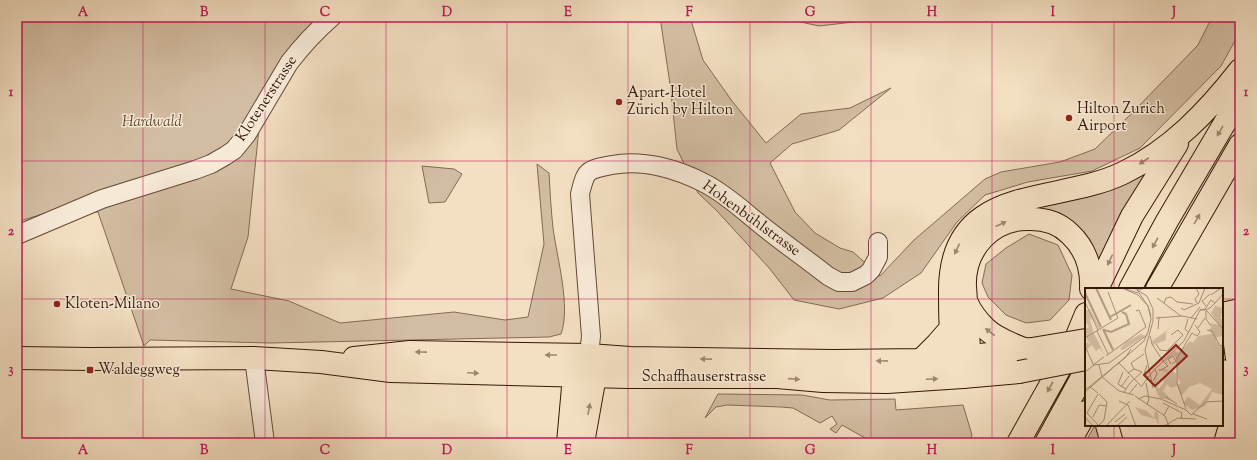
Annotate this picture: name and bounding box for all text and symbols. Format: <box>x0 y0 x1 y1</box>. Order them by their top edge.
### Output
text: A <box>78 4 89 22</box>
text: B <box>200 4 209 22</box>
text: C <box>320 4 330 22</box>
text: D <box>442 4 452 22</box>
text: E <box>564 4 572 22</box>
text: F <box>685 4 693 22</box>
text: G <box>805 4 816 22</box>
text: H <box>927 4 938 22</box>
text: I <box>1051 4 1056 22</box>
text: J <box>1171 4 1176 22</box>
street label: Klotenerstrasse <box>231 52 303 146</box>
place label: Apart-Hotel Zürich by Hilton <box>627 83 734 121</box>
text: 1 <box>9 84 14 102</box>
text: 1 <box>1244 84 1249 102</box>
marker: Apart-Hotel Zürich by Hilton <box>614 97 624 107</box>
place label: Hilton Zurich Airport <box>1077 99 1165 137</box>
park label: Hardwald <box>122 112 183 133</box>
marker: Hilton Zurich Airport <box>1064 113 1074 123</box>
one-way arrow <box>1217 125 1224 137</box>
one-way arrow <box>1138 158 1150 165</box>
street label: Hohenbühlstrasse <box>698 176 804 262</box>
one-way arrow <box>1193 213 1200 225</box>
one-way arrow <box>995 221 1007 228</box>
text: 2 <box>8 223 15 241</box>
text: 2 <box>1243 223 1250 241</box>
one-way arrow <box>1152 237 1158 249</box>
one-way arrow <box>954 243 960 255</box>
one-way arrow <box>1107 254 1113 266</box>
inset map <box>1085 288 1223 426</box>
place label: Kloten-Milano <box>65 294 160 315</box>
marker: Kloten-Milano <box>52 299 62 309</box>
one-way arrow <box>984 327 995 336</box>
one-way arrow <box>414 349 427 355</box>
one-way arrow <box>544 352 557 358</box>
one-way arrow <box>699 356 712 362</box>
one-way arrow <box>875 358 888 364</box>
place label: Waldeggweg <box>98 360 180 381</box>
text: 3 <box>8 361 14 379</box>
text: 3 <box>1243 361 1249 379</box>
marker: Waldeggweg <box>85 365 95 375</box>
street label: Schaffhauserstrasse <box>642 367 766 388</box>
one-way arrow <box>467 370 479 377</box>
one-way arrow <box>788 375 800 382</box>
one-way arrow <box>926 376 938 383</box>
one-way arrow <box>1046 381 1053 392</box>
one-way arrow <box>586 403 592 416</box>
text: A <box>78 442 89 460</box>
text: B <box>200 442 209 460</box>
text: C <box>320 442 330 460</box>
text: D <box>442 442 452 460</box>
text: E <box>564 442 572 460</box>
text: F <box>685 442 693 460</box>
text: G <box>805 442 816 460</box>
text: H <box>927 442 938 460</box>
text: I <box>1051 442 1056 460</box>
text: J <box>1171 442 1176 460</box>

